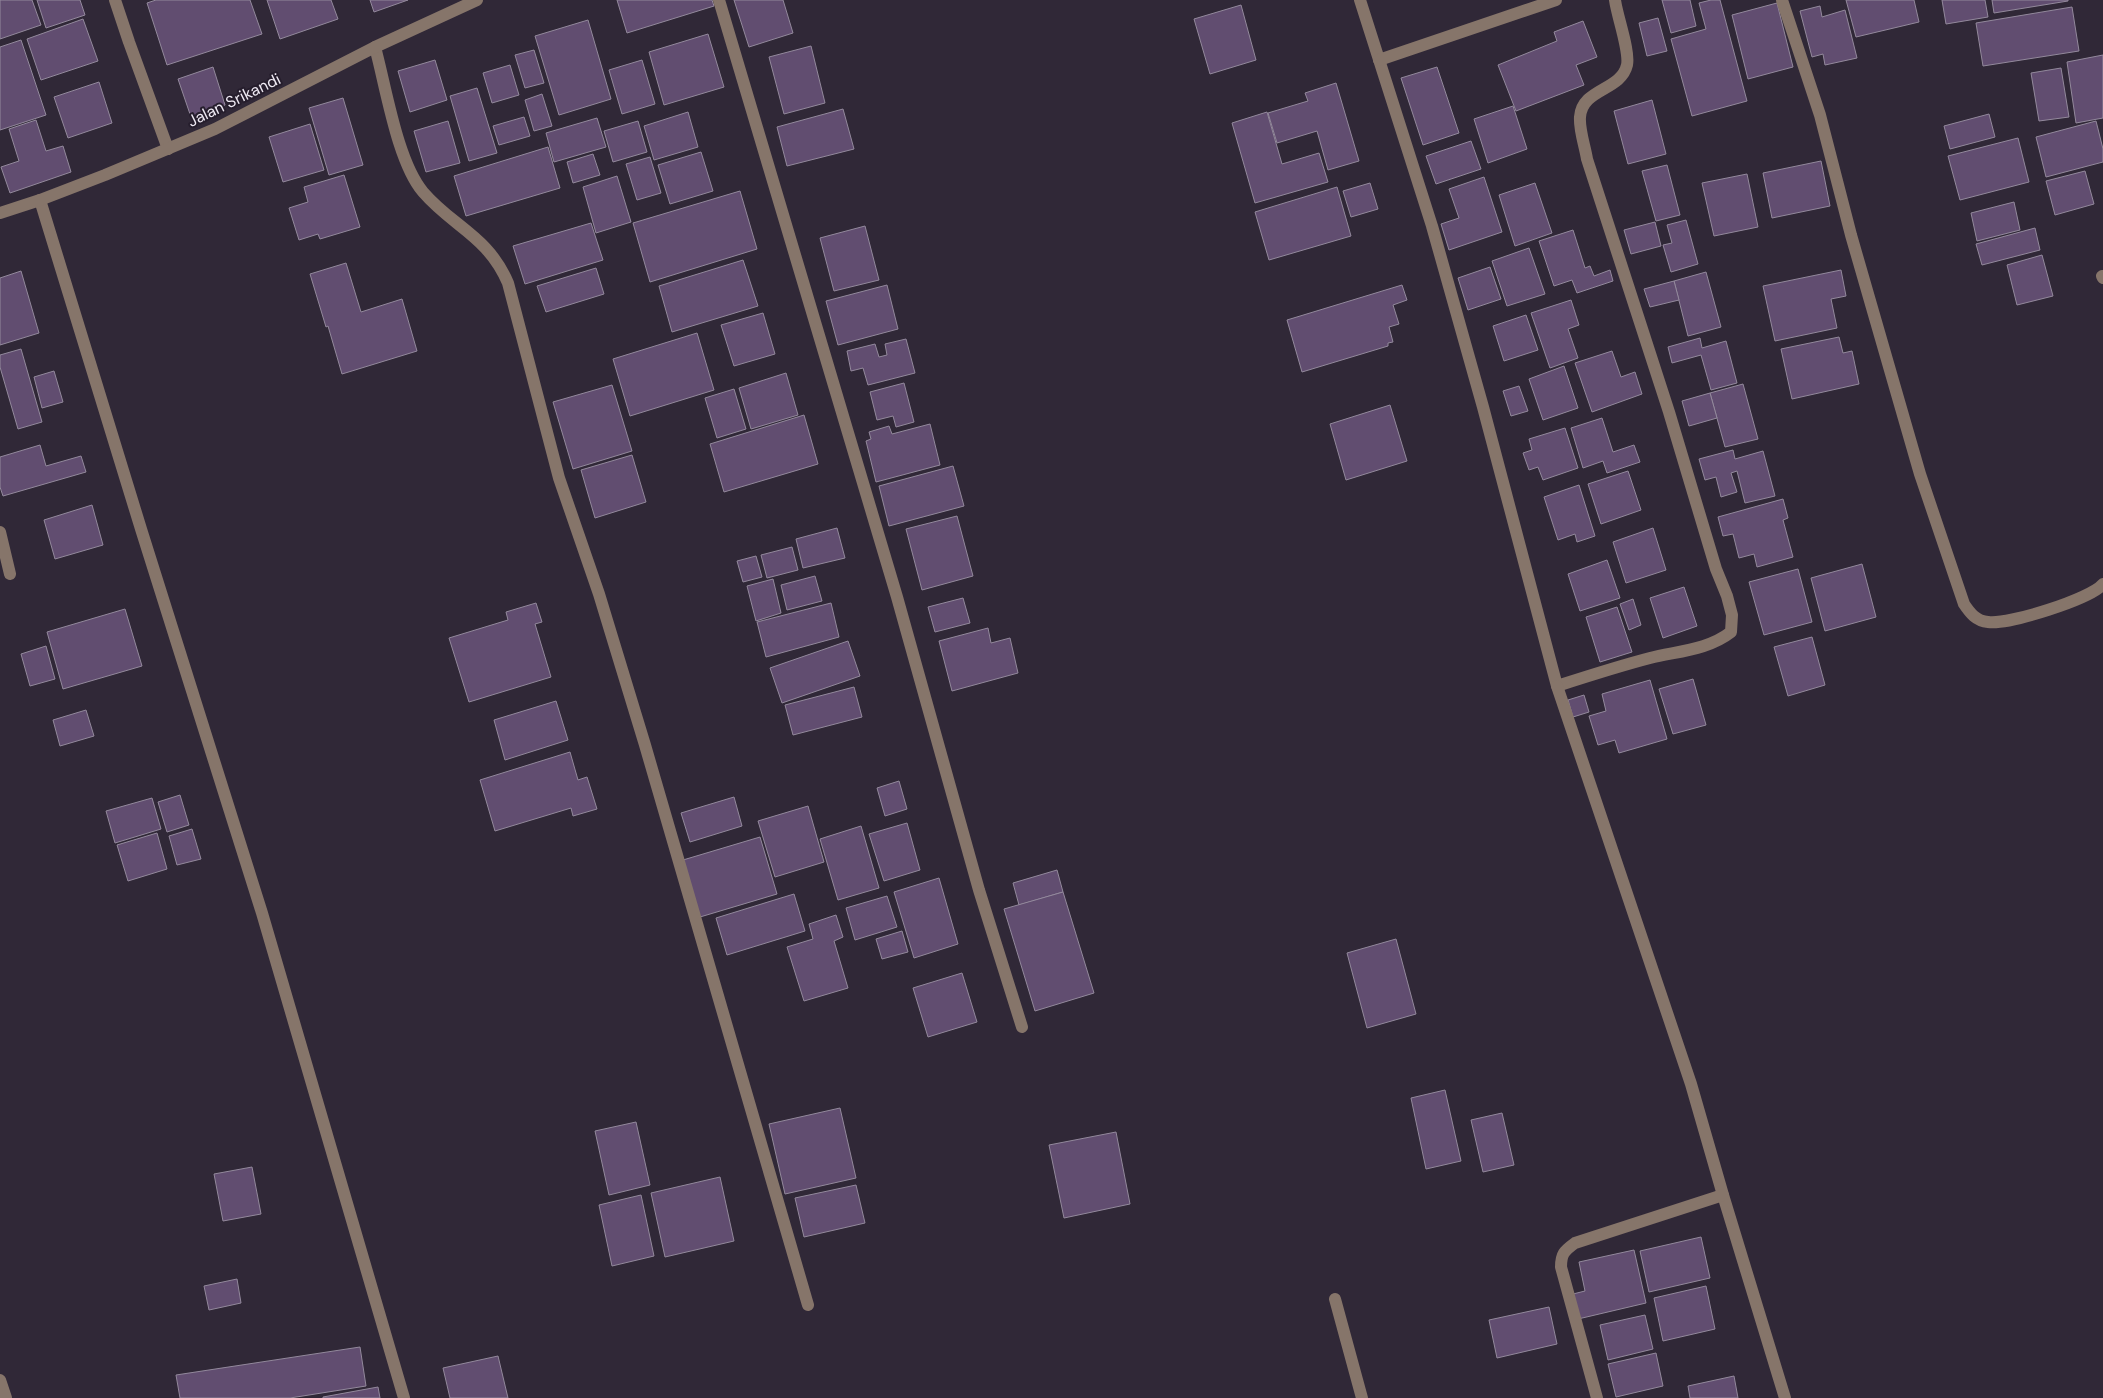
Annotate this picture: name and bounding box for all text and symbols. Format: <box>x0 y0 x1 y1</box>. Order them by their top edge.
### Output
street label: Jalan Srikandi <box>184 68 284 132</box>

